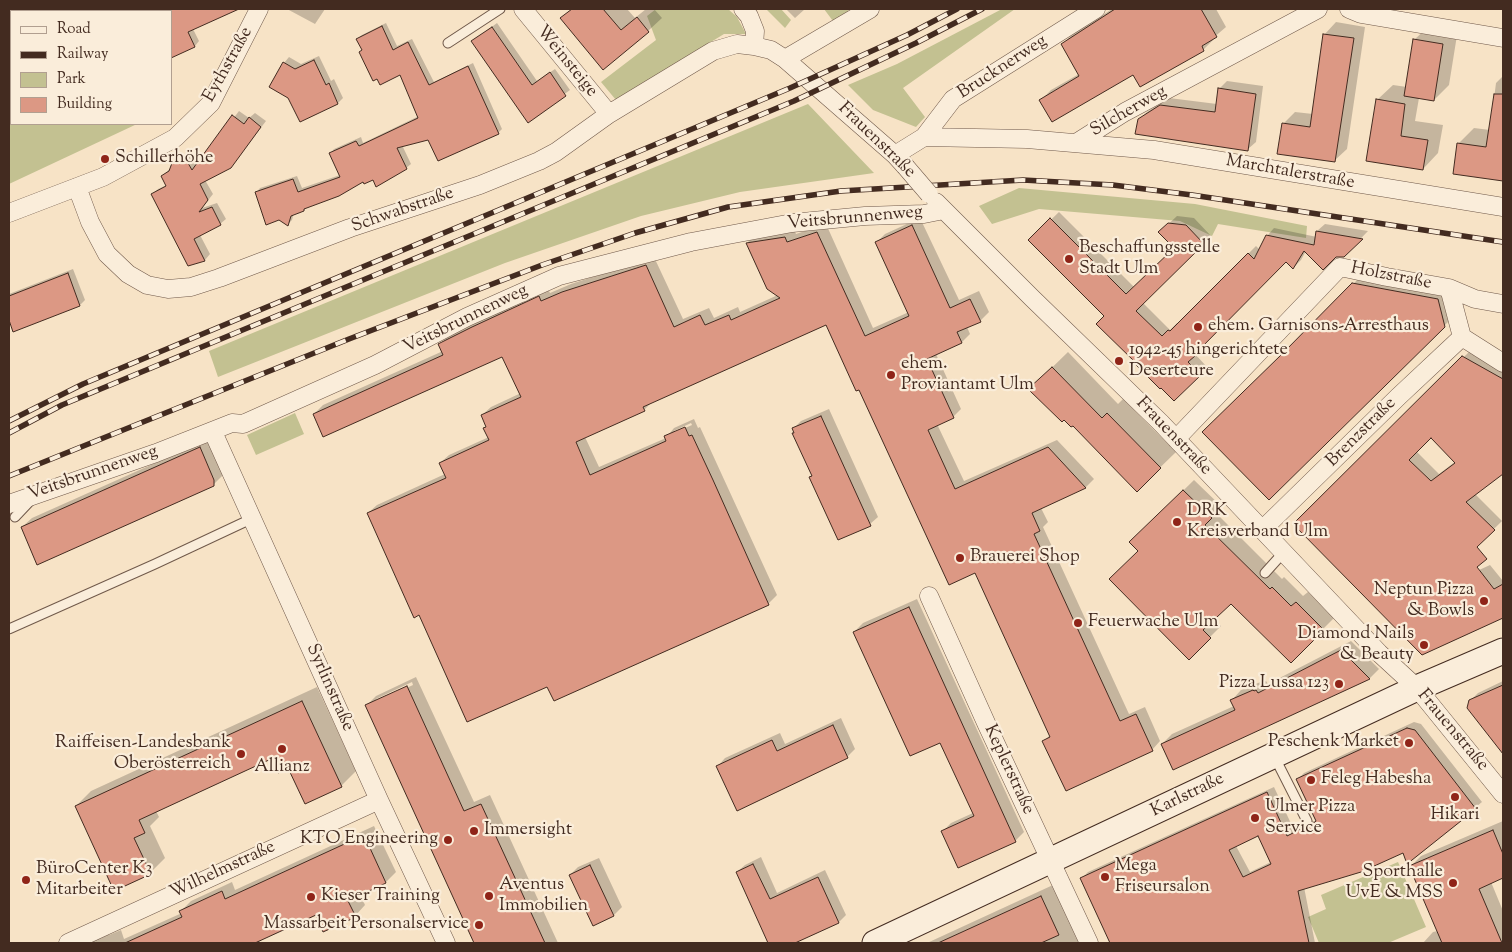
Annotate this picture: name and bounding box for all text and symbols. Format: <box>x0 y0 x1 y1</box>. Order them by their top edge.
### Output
legend <box>10 10 172 125</box>
text: Road <box>57 19 91 40</box>
street label: Weinsteige <box>531 22 601 102</box>
street label: Eythstraße <box>200 24 258 106</box>
street label: Brucknerweg <box>954 31 1052 105</box>
text: Railway <box>57 44 108 65</box>
text: Park <box>57 69 86 90</box>
street label: Silcherweg <box>1087 82 1171 142</box>
text: Building <box>57 94 112 115</box>
street label: Frauenstraße <box>833 98 919 184</box>
place label: Schillerhöhe <box>115 148 213 170</box>
street label: Marchtalerstraße <box>1224 151 1356 195</box>
marker: Schillerhöhe <box>99 153 111 165</box>
street label: Schwabstraße <box>349 183 457 239</box>
street label: Veitsbrunnenweg <box>786 202 924 236</box>
place label: Beschaffungsstelle Stadt Ulm <box>1079 238 1220 280</box>
marker: Beschaffungsstelle Stadt Ulm <box>1063 253 1075 265</box>
street label: Holzstraße <box>1349 259 1433 295</box>
street label: Veitsbrunnenweg <box>400 281 532 359</box>
place label: ehem. Garnisons-Arresthaus <box>1208 316 1429 338</box>
marker: ehem. Garnisons-Arresthaus <box>1192 321 1204 333</box>
place label: 1942-45 hingerichtete Deserteure <box>1129 340 1288 382</box>
place label: ehem. Proviantamt Ulm <box>901 354 1034 396</box>
marker: 1942-45 hingerichtete Deserteure <box>1113 355 1125 367</box>
marker: ehem. Proviantamt Ulm <box>885 369 897 381</box>
street label: Frauenstraße <box>1130 394 1216 480</box>
street label: Brenzstraße <box>1323 394 1401 472</box>
street label: Veitsbrunnenweg <box>25 442 161 506</box>
place label: DRK Kreisverband Ulm <box>1187 501 1328 544</box>
marker: DRK Kreisverband Ulm <box>1171 516 1183 528</box>
place label: Brauerei Shop <box>970 547 1080 569</box>
marker: Brauerei Shop <box>954 552 966 564</box>
place label: Neptun Pizza & Bowls <box>1374 580 1474 622</box>
marker: Neptun Pizza & Bowls <box>1478 595 1490 607</box>
place label: Feuerwache Ulm <box>1088 612 1218 634</box>
marker: Feuerwache Ulm <box>1072 617 1084 629</box>
place label: Diamond Nails & Beauty <box>1298 624 1414 666</box>
marker: Diamond Nails & Beauty <box>1418 639 1430 651</box>
street label: Syrlinstraße <box>300 641 358 735</box>
place label: Pizza Lussa 123 <box>1219 673 1329 695</box>
marker: Pizza Lussa 123 <box>1333 678 1345 690</box>
street label: Frauenstraße <box>1412 686 1492 776</box>
street label: Keplerstraße <box>978 722 1038 818</box>
place label: Peschenk Market <box>1268 732 1399 754</box>
place label: Raiffeisen-Landesbank Oberösterreich <box>55 733 231 776</box>
marker: Peschenk Market <box>1403 737 1415 749</box>
marker: Allianz <box>276 743 288 755</box>
marker: Raiffeisen-Landesbank Oberösterreich <box>235 748 247 760</box>
place label: Allianz <box>254 757 310 779</box>
street label: Karlstraße <box>1148 769 1228 823</box>
place label: Feleg Habesha <box>1321 769 1431 791</box>
marker: Feleg Habesha <box>1305 774 1317 786</box>
marker: Hikari <box>1449 791 1461 803</box>
place label: Ulmer Pizza Service <box>1265 797 1355 840</box>
place label: Hikari <box>1430 805 1480 827</box>
marker: Ulmer Pizza Service <box>1249 812 1261 824</box>
place label: Immersight <box>484 820 572 842</box>
marker: Immersight <box>468 825 480 837</box>
place label: KTO Engineering <box>300 829 438 851</box>
marker: KTO Engineering <box>442 834 454 846</box>
street label: Wilhelmstraße <box>167 837 279 905</box>
place label: Mega Friseursalon <box>1115 856 1210 899</box>
place label: BüroCenter K3 Mitarbeiter <box>36 859 153 902</box>
place label: Sporthalle UvE & MSS <box>1346 862 1443 904</box>
marker: Mega Friseursalon <box>1099 871 1111 883</box>
marker: BüroCenter K3 Mitarbeiter <box>20 874 32 886</box>
place label: Aventus Immobilien <box>499 875 588 918</box>
marker: Sporthalle UvE & MSS <box>1447 877 1459 889</box>
place label: Kieser Training <box>321 886 440 908</box>
marker: Aventus Immobilien <box>483 890 495 902</box>
marker: Kieser Training <box>305 891 317 903</box>
place label: Massarbeit Personalservice <box>264 914 469 936</box>
marker: Massarbeit Personalservice <box>473 919 485 931</box>

